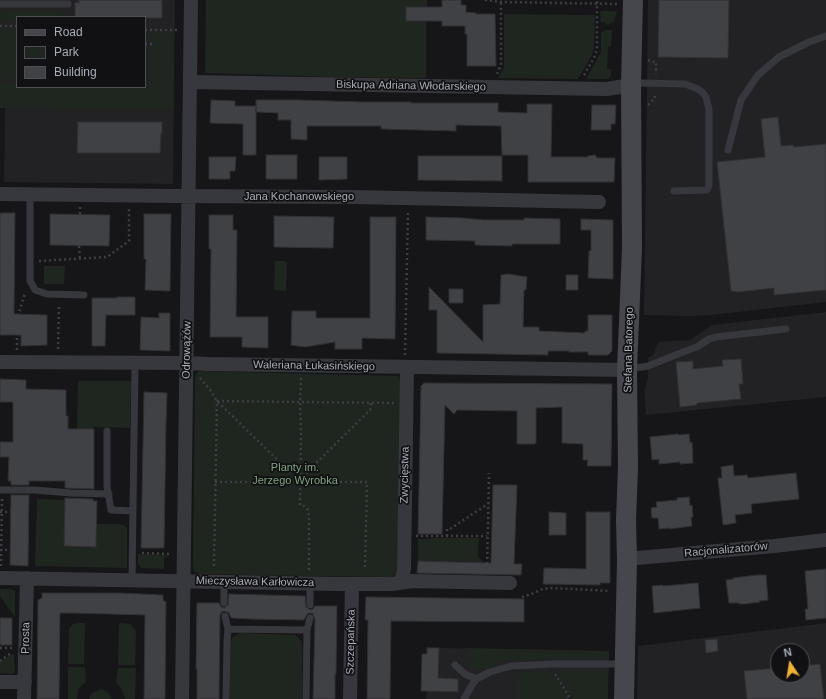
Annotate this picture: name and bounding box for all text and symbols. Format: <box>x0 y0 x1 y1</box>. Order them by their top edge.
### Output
legend <box>16 16 146 88</box>
text: Road <box>54 25 83 39</box>
text: Park <box>54 45 79 59</box>
text: Building <box>54 65 97 79</box>
street label: Biskupa Adriana Włodarskiego <box>336 78 486 94</box>
street label: Jana Kochanowskiego <box>244 190 354 204</box>
street label: Stefana Batorego <box>622 307 636 393</box>
street label: Odrowążów <box>180 321 194 379</box>
street label: Waleriana Łukasińskiego <box>253 358 375 374</box>
street label: Zwycięstwa <box>398 446 412 504</box>
park label: Planty im. Jerzego Wyrobka <box>252 461 338 487</box>
street label: Racjonalizatorów <box>684 540 768 560</box>
street label: Mieczysława Karłowicza <box>196 574 314 590</box>
street label: Szczepańska <box>344 609 358 675</box>
street label: Prosta <box>19 622 33 654</box>
north arrow <box>770 643 810 683</box>
text: N <box>783 646 793 659</box>

